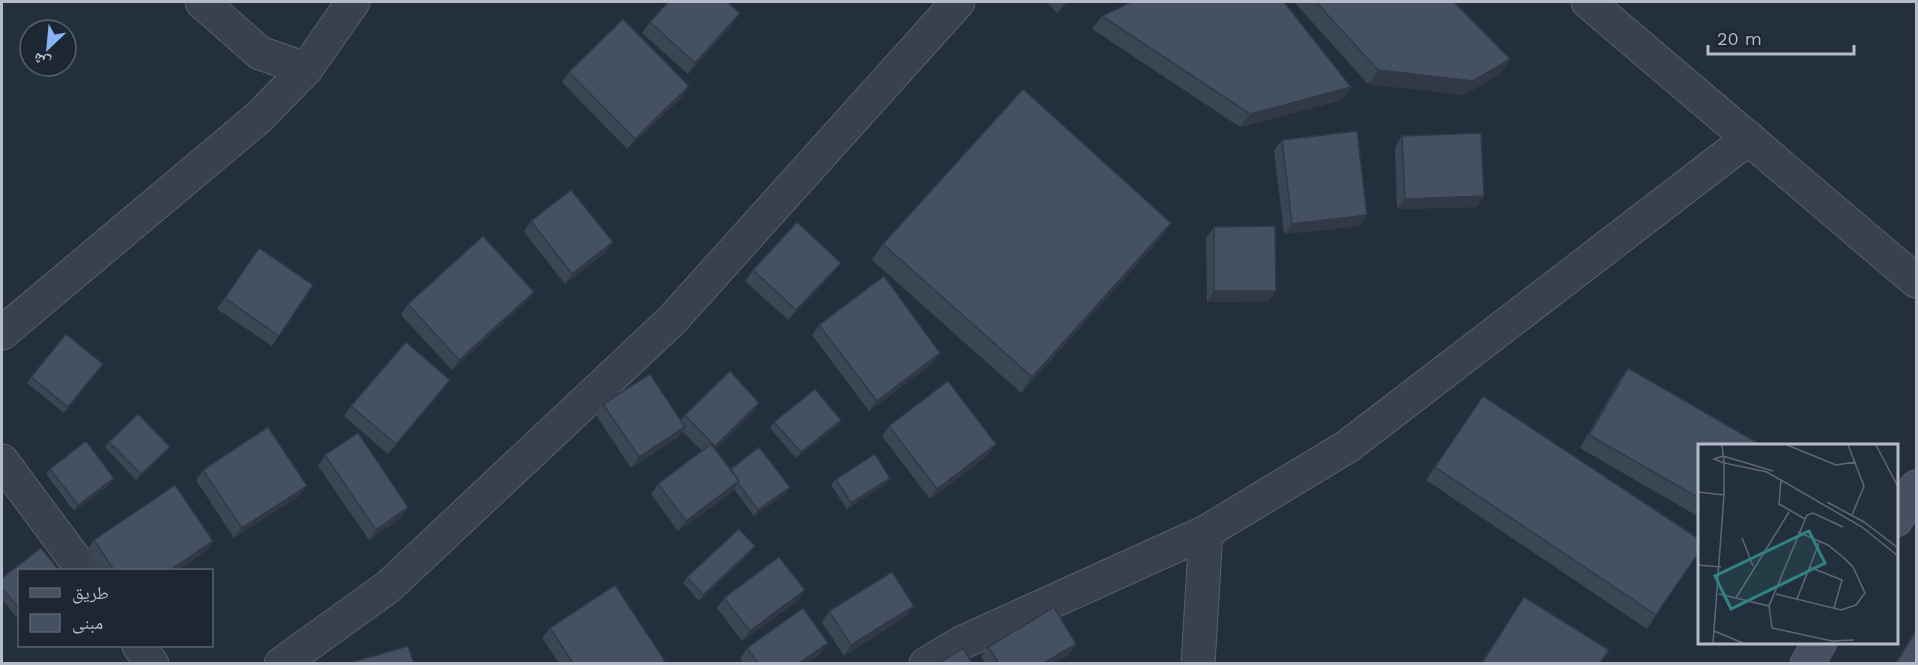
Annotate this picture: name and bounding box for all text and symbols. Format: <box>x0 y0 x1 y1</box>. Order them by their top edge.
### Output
north arrow <box>18 18 78 78</box>
scale bar <box>1708 18 1854 56</box>
text: 20 m <box>1717 28 1762 49</box>
text: ش <box>30 49 53 73</box>
inset map <box>1698 444 1897 644</box>
legend <box>18 569 213 647</box>
text: طريق <box>72 582 109 604</box>
text: مبنى <box>72 612 103 634</box>

